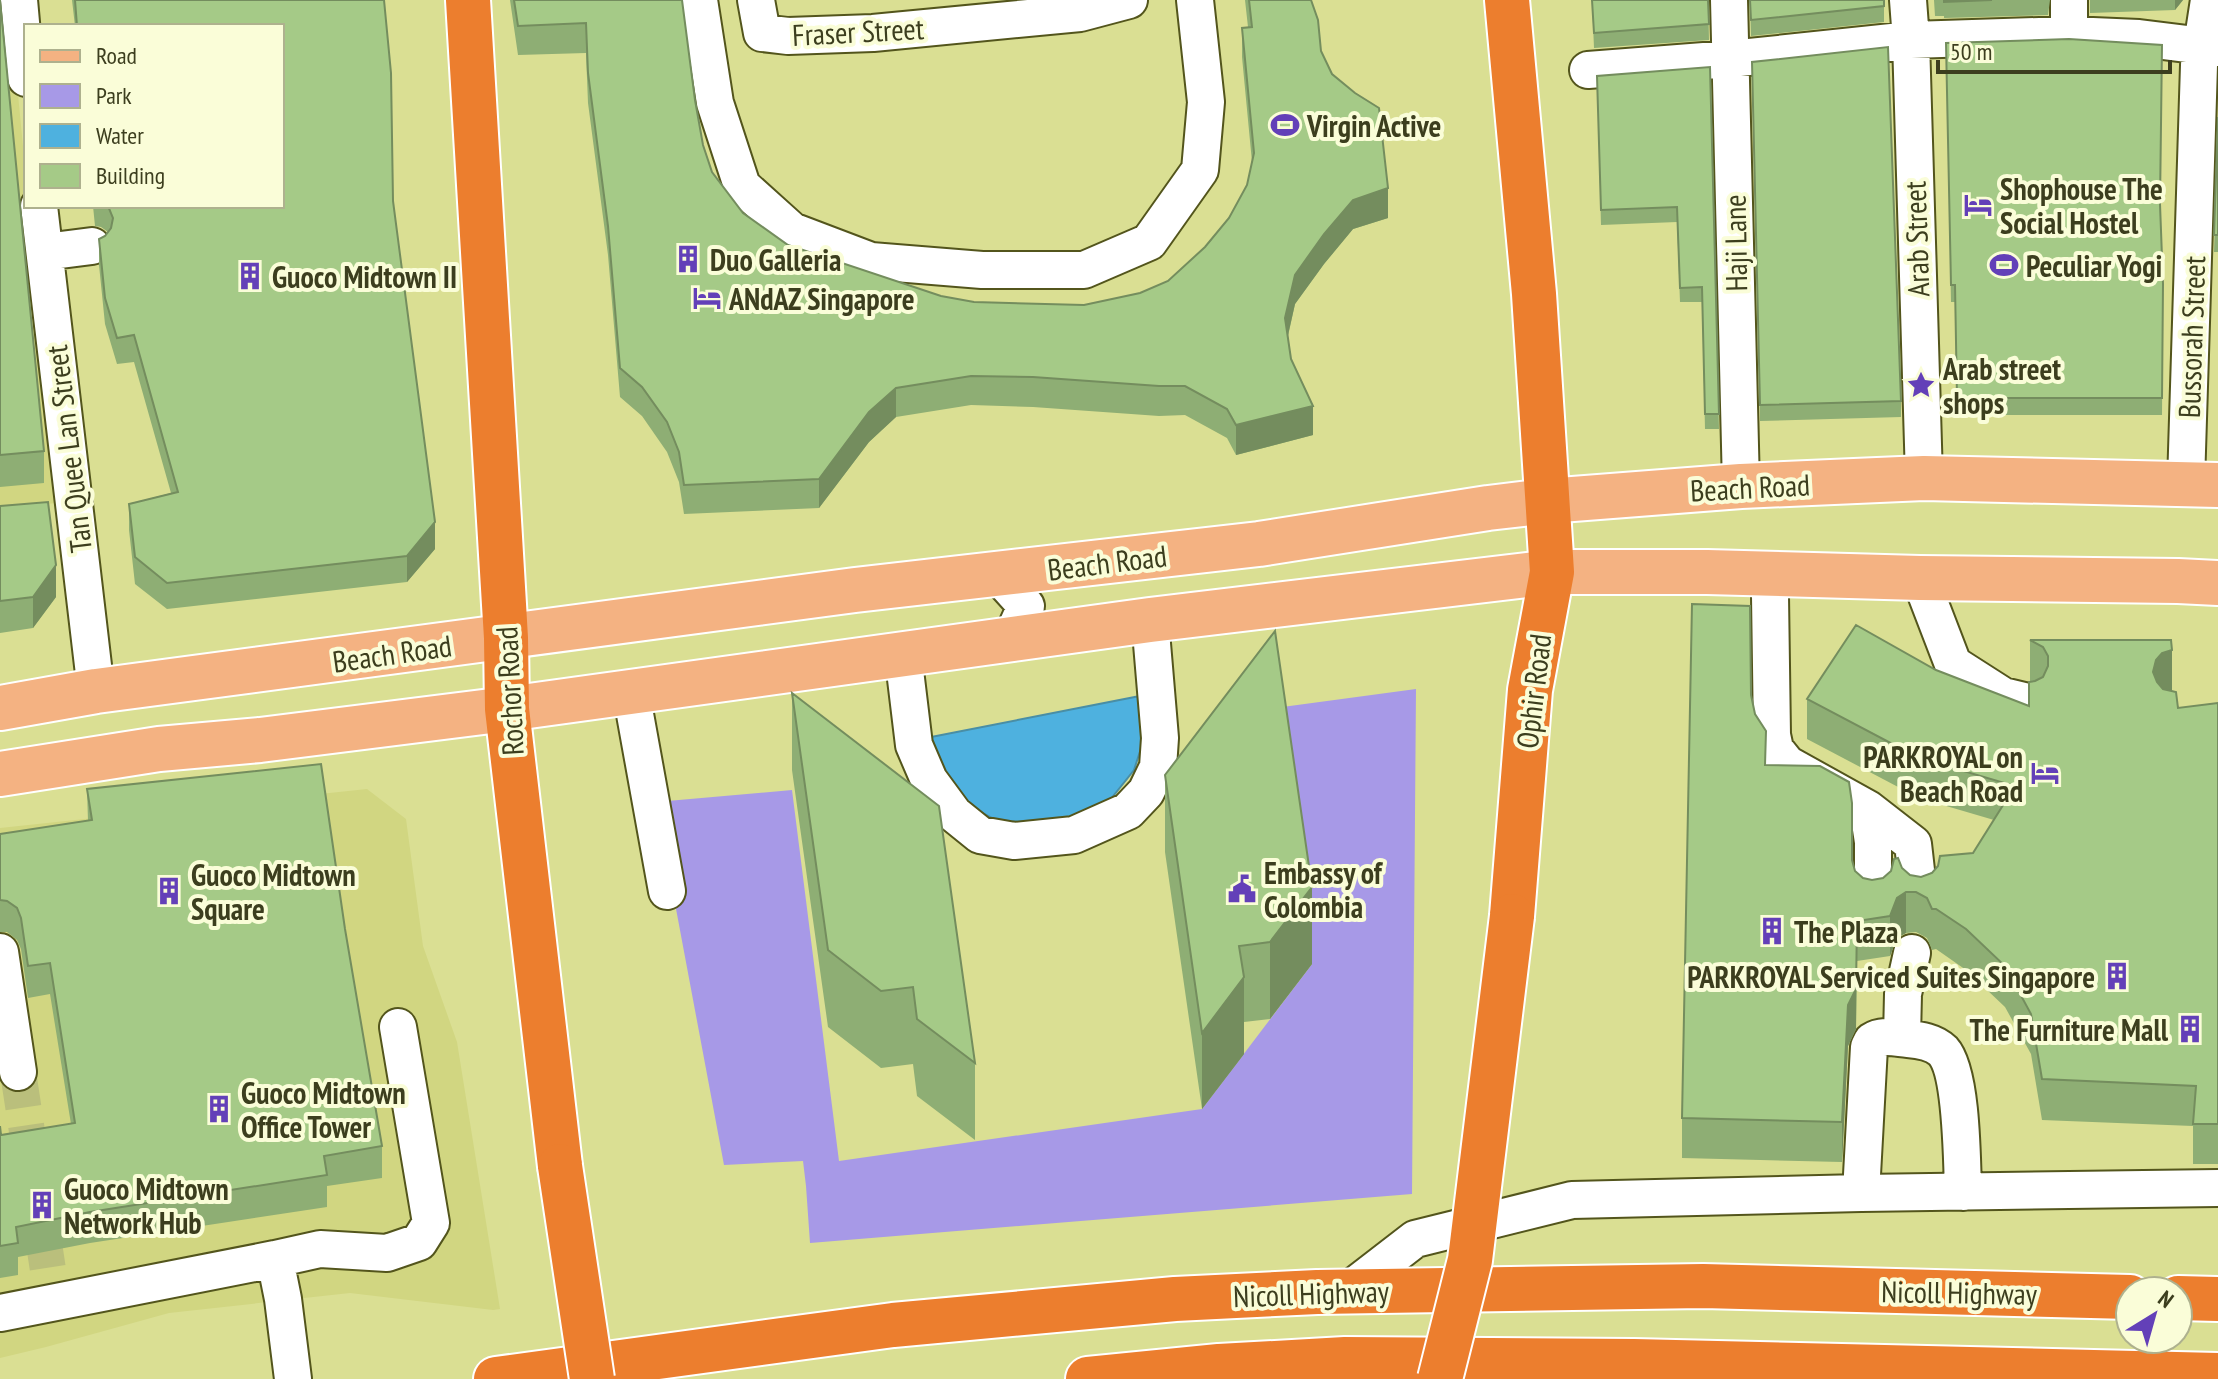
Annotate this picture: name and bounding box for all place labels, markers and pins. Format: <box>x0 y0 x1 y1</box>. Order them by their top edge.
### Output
place label: Virgin Active <box>1306 106 1441 145</box>
sports icon: Virgin Active <box>1270 110 1300 140</box>
place label: Shophouse The Social Hostel <box>2000 169 2163 242</box>
hotel icon: Shophouse The Social Hostel <box>1963 190 1993 220</box>
place label: Duo Galleria <box>710 240 841 279</box>
building icon: Duo Galleria <box>673 244 703 274</box>
place label: Peculiar Yogi <box>2026 246 2162 285</box>
sports icon: Peculiar Yogi <box>1989 250 2019 280</box>
place label: Guoco Midtown II <box>272 257 457 296</box>
building icon: Guoco Midtown II <box>235 261 265 291</box>
place label: ANdAZ Singapore <box>728 279 915 318</box>
hotel icon: ANdAZ Singapore <box>692 283 722 313</box>
place label: Arab street shops <box>1942 349 2061 422</box>
place icon: Arab street shops <box>1906 370 1936 400</box>
place label: PARKROYAL on Beach Road <box>1863 737 2023 810</box>
hotel icon: PARKROYAL on Beach Road <box>2030 758 2060 788</box>
place label: Embassy of Colombia <box>1264 853 1384 926</box>
place label: Guoco Midtown Square <box>191 855 356 928</box>
public building icon: Embassy of Colombia <box>1227 874 1257 904</box>
building icon: Guoco Midtown Square <box>154 876 184 906</box>
place label: The Plaza <box>1794 912 1899 951</box>
building icon: The Plaza <box>1757 916 1787 946</box>
place label: PARKROYAL Serviced Suites Singapore <box>1687 957 2095 996</box>
building icon: PARKROYAL Serviced Suites Singapore <box>2102 961 2132 991</box>
place label: The Furniture Mall <box>1970 1010 2169 1049</box>
building icon: The Furniture Mall <box>2175 1014 2205 1044</box>
place label: Guoco Midtown Office Tower <box>241 1073 406 1146</box>
building icon: Guoco Midtown Office Tower <box>204 1094 234 1124</box>
place label: Guoco Midtown Network Hub <box>64 1169 229 1242</box>
building icon: Guoco Midtown Network Hub <box>27 1190 57 1220</box>

